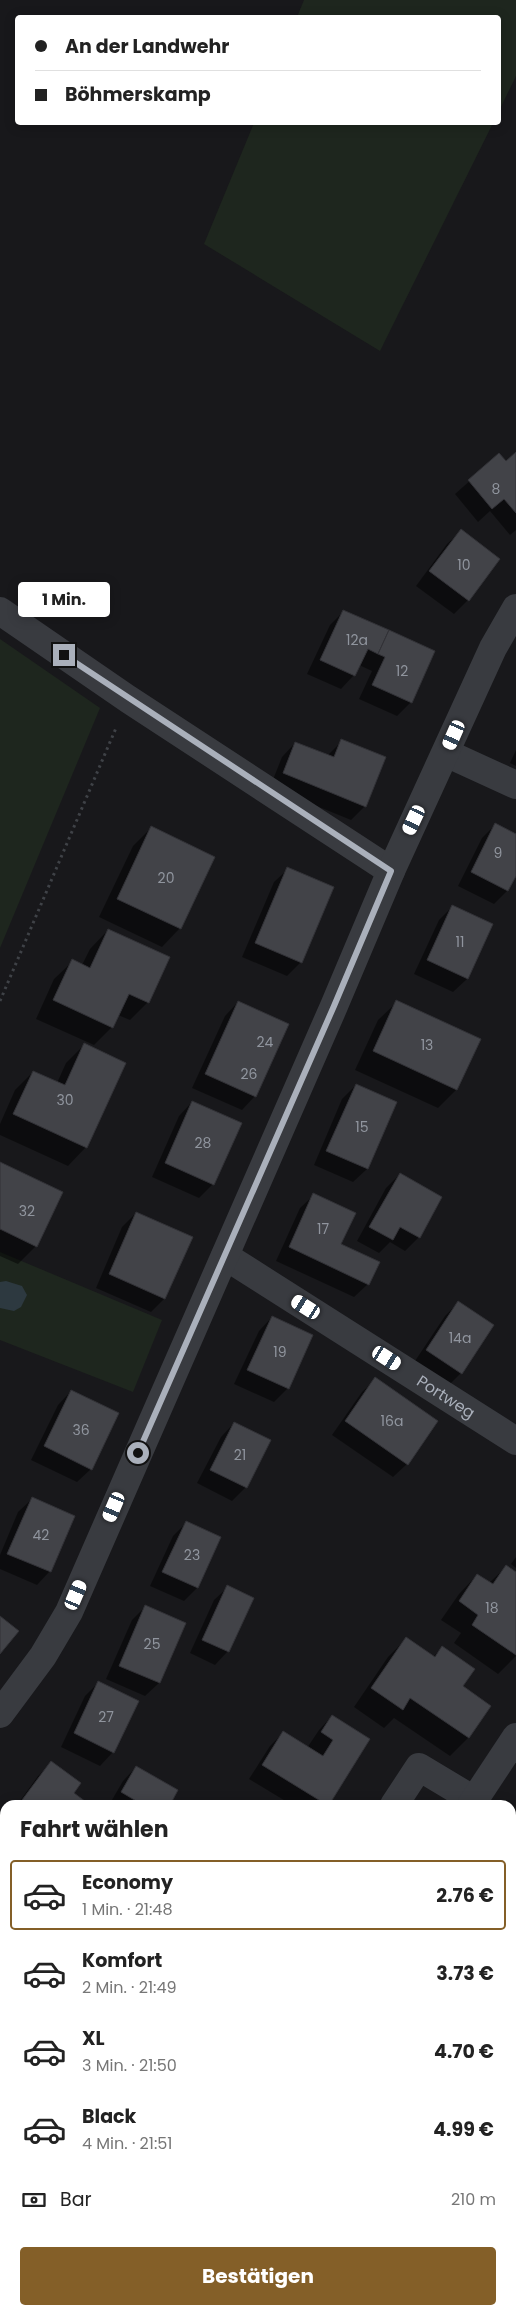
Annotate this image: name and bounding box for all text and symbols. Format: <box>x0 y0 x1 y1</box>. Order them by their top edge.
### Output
text: An der Landwehr <box>65 33 229 60</box>
text: Böhmerskamp <box>65 81 211 108</box>
house number: 8 <box>492 479 501 499</box>
house number: 10 <box>457 555 471 575</box>
callout: 1 Min. <box>18 582 110 618</box>
text: 1 Min. <box>42 588 86 611</box>
house number: 12a <box>346 630 368 650</box>
route end <box>53 644 75 666</box>
house number: 12 <box>396 661 408 681</box>
car <box>441 718 466 752</box>
car <box>400 803 427 837</box>
house number: 9 <box>494 843 502 863</box>
house number: 20 <box>158 868 174 888</box>
house number: 11 <box>456 932 464 952</box>
house number: 24 <box>257 1032 274 1052</box>
house number: 13 <box>421 1035 433 1055</box>
house number: 26 <box>241 1064 258 1084</box>
house number: 30 <box>56 1090 74 1110</box>
house number: 15 <box>355 1117 369 1137</box>
house number: 28 <box>195 1133 212 1153</box>
house number: 32 <box>19 1201 35 1221</box>
house number: 17 <box>317 1219 329 1239</box>
car <box>289 1293 322 1321</box>
house number: 14a <box>449 1328 471 1348</box>
house number: 19 <box>273 1342 287 1362</box>
car <box>370 1344 403 1372</box>
street label: Portweg <box>412 1369 480 1424</box>
house number: 16a <box>381 1411 403 1431</box>
house number: 36 <box>72 1420 90 1440</box>
route start <box>127 1442 149 1464</box>
house number: 21 <box>234 1445 246 1465</box>
car <box>101 1490 126 1524</box>
house number: 42 <box>33 1525 49 1545</box>
house number: 23 <box>184 1545 200 1565</box>
car <box>63 1578 88 1612</box>
house number: 18 <box>485 1598 499 1618</box>
house number: 25 <box>144 1634 160 1654</box>
house number: 27 <box>98 1707 114 1727</box>
text: Fahrt wählen <box>20 1814 169 1845</box>
text: Economy <box>82 1869 173 1896</box>
icon: car <box>22 1873 67 1918</box>
text: 2.76 € <box>436 1882 494 1909</box>
text: 1 Min. · 21:48 <box>82 1898 173 1921</box>
text: Komfort <box>82 1947 162 1974</box>
icon: car <box>22 1951 67 1996</box>
text: 3.73 € <box>436 1960 494 1987</box>
text: 2 Min. · 21:49 <box>82 1976 177 1999</box>
text: XL <box>82 2025 105 2052</box>
icon: car <box>22 2029 67 2074</box>
text: 4.70 € <box>434 2038 494 2065</box>
text: 3 Min. · 21:50 <box>82 2054 177 2077</box>
text: Black <box>82 2103 136 2130</box>
icon: car <box>22 2107 67 2152</box>
text: 4.99 € <box>433 2116 494 2143</box>
text: 4 Min. · 21:51 <box>82 2132 172 2155</box>
icon: cash <box>20 2186 48 2214</box>
text: Bar <box>60 2186 92 2213</box>
text: 210 m <box>451 2188 496 2211</box>
button: Bestätigen <box>20 2247 496 2305</box>

